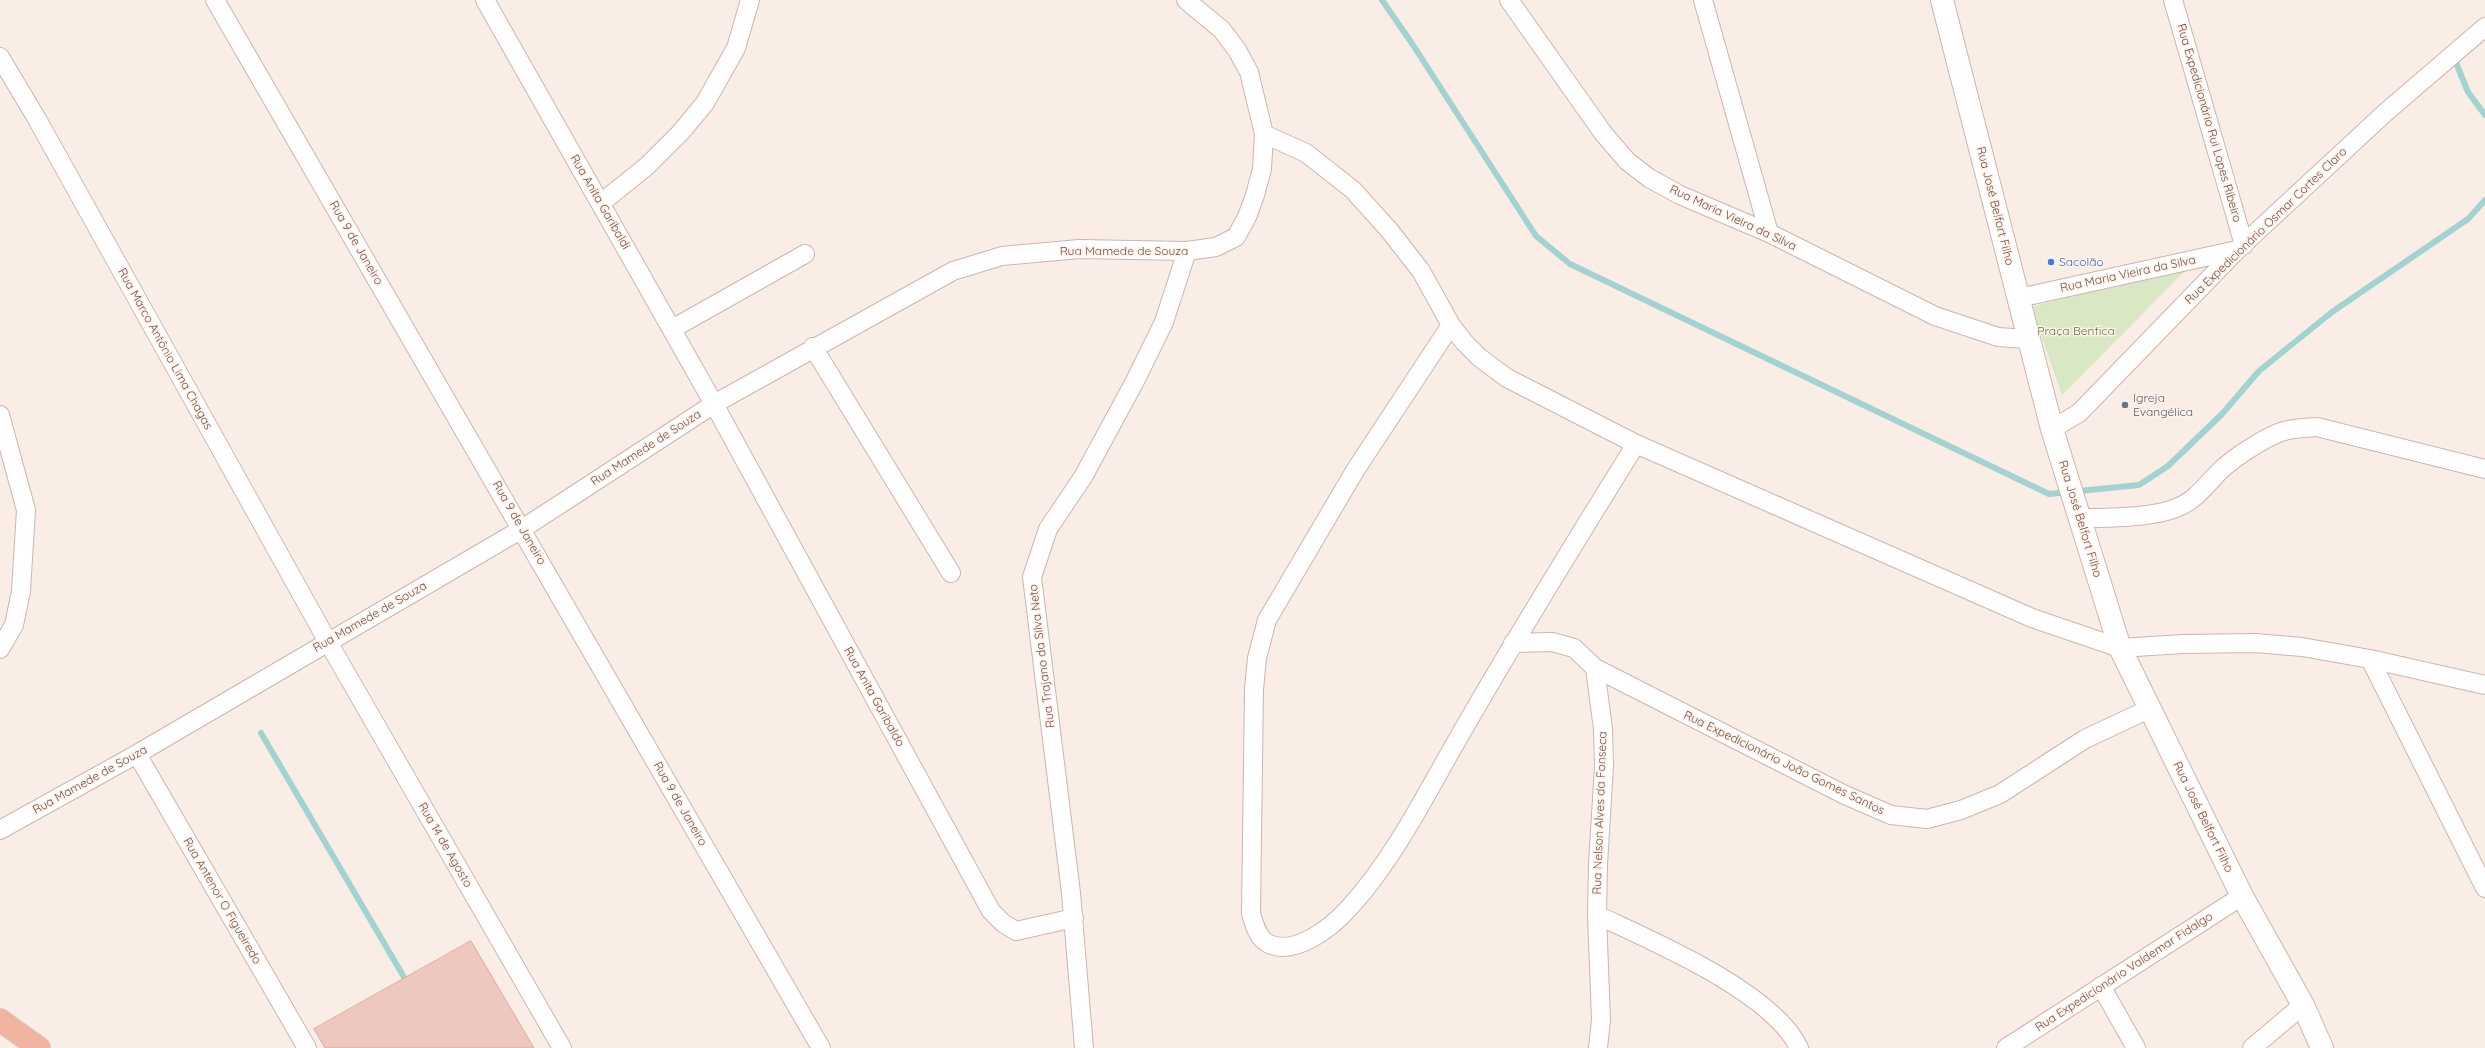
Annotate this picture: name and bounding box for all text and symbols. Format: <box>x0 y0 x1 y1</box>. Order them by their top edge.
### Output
street label: Rua Expedicionário Rui Lopes Ribeiro <box>2174 22 2244 224</box>
street label: Rua José Belfort Filho <box>1973 145 2017 267</box>
street label: Rua Expedicionário Osmar Cortes Claro <box>2182 145 2350 307</box>
street label: Rua Anita Garibaldi <box>567 152 633 252</box>
street label: Rua Maria Vieira da Silva <box>1667 182 1799 254</box>
street label: Rua 9 de Janeiro <box>326 198 386 288</box>
street label: Rua Mamede de Souza <box>1060 244 1188 258</box>
street label: Rua Maria Vieira da Silva <box>2059 253 2197 295</box>
place label: Sacolão <box>2059 255 2104 269</box>
marker: Sacolão <box>2046 257 2056 267</box>
street label: Rua Marco Antônio Lima Chagas <box>115 266 215 432</box>
park label: Praça Benfica <box>2037 324 2115 338</box>
place label: Igreja Evangélica <box>2133 391 2193 419</box>
marker: Igreja Evangélica <box>2120 400 2130 410</box>
street label: Rua Mamede de Souza <box>588 407 704 489</box>
street label: Rua José Belfort Filho <box>2055 459 2105 579</box>
street label: Rua 9 de Janeiro <box>489 478 549 568</box>
street label: Rua Mamede de Souza <box>311 579 429 655</box>
street label: Rua Trajano da Silva Neto <box>1026 583 1058 729</box>
street label: Rua Anita Garibaldo <box>841 645 907 749</box>
street label: Rua Expedicionário João Gomes Santos <box>1681 708 1887 818</box>
street label: Rua Nelson Alves da Fonseca <box>1590 731 1610 895</box>
street label: Rua Mamede de Souza <box>30 743 150 817</box>
street label: Rua 9 de Janeiro <box>650 759 710 849</box>
street label: Rua José Belfort Filho <box>2170 759 2236 875</box>
street label: Rua 14 de Agosto <box>415 800 475 890</box>
street label: Rua Antenor O Figueiredo <box>180 835 264 967</box>
street label: Rua Expedicionário Valdemar Fidalgo <box>2033 909 2215 1035</box>

